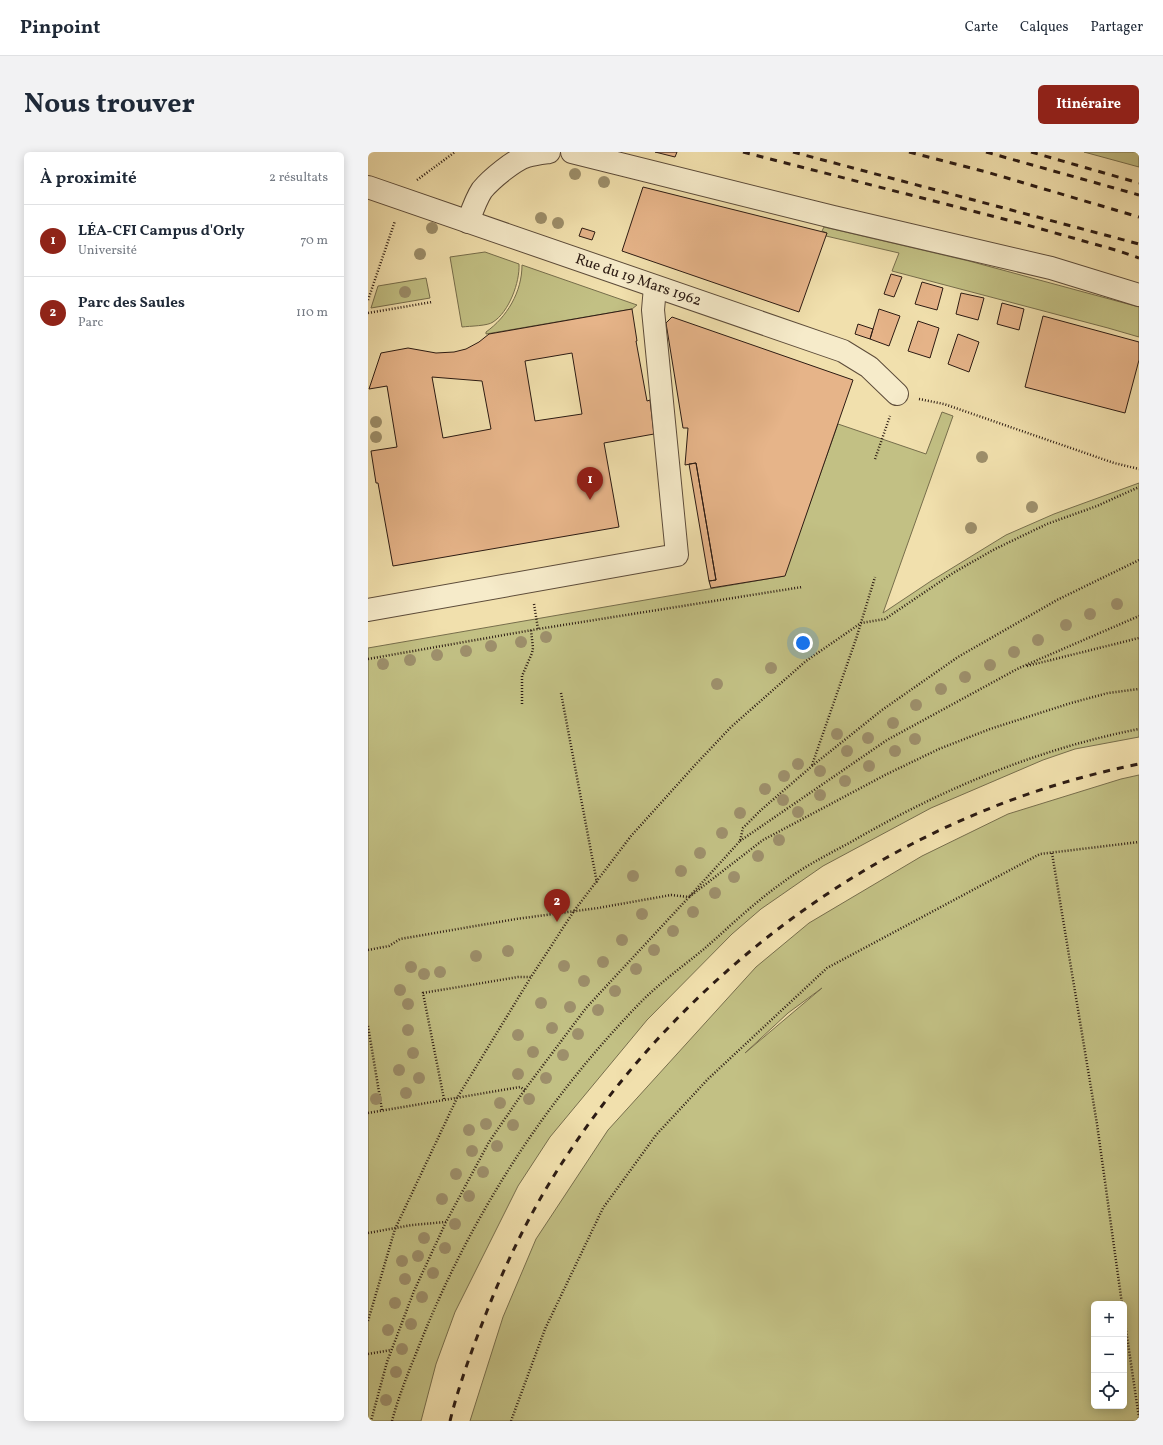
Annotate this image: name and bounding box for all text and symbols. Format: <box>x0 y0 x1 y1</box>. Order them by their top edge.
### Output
text: Pinpoint <box>20 15 100 41</box>
text: Carte <box>965 18 998 37</box>
text: Calques <box>1020 18 1068 37</box>
text: Partager <box>1090 18 1143 37</box>
text: Nous trouver <box>24 85 195 124</box>
button: Itinéraire <box>1038 85 1139 124</box>
text: À proximité <box>40 167 137 190</box>
text: 2 résultats <box>269 169 328 187</box>
text: LÉA-CFI Campus d'Orly <box>78 221 245 242</box>
text: 1 <box>50 232 56 250</box>
text: 70 m <box>300 232 328 250</box>
text: Université <box>78 242 137 260</box>
street label: Rue du 19 Mars 1962 <box>572 249 704 312</box>
text: Parc des Saules <box>78 293 185 314</box>
text: 2 <box>50 304 56 322</box>
text: 110 m <box>296 304 328 322</box>
text: Parc <box>78 314 103 332</box>
pin: 1 <box>577 467 603 500</box>
your location <box>793 633 813 653</box>
pin: 2 <box>544 889 570 922</box>
map controls <box>1091 1301 1127 1409</box>
button: + <box>1091 1301 1127 1337</box>
button: − <box>1091 1337 1127 1373</box>
button: locate <box>1091 1373 1127 1409</box>

